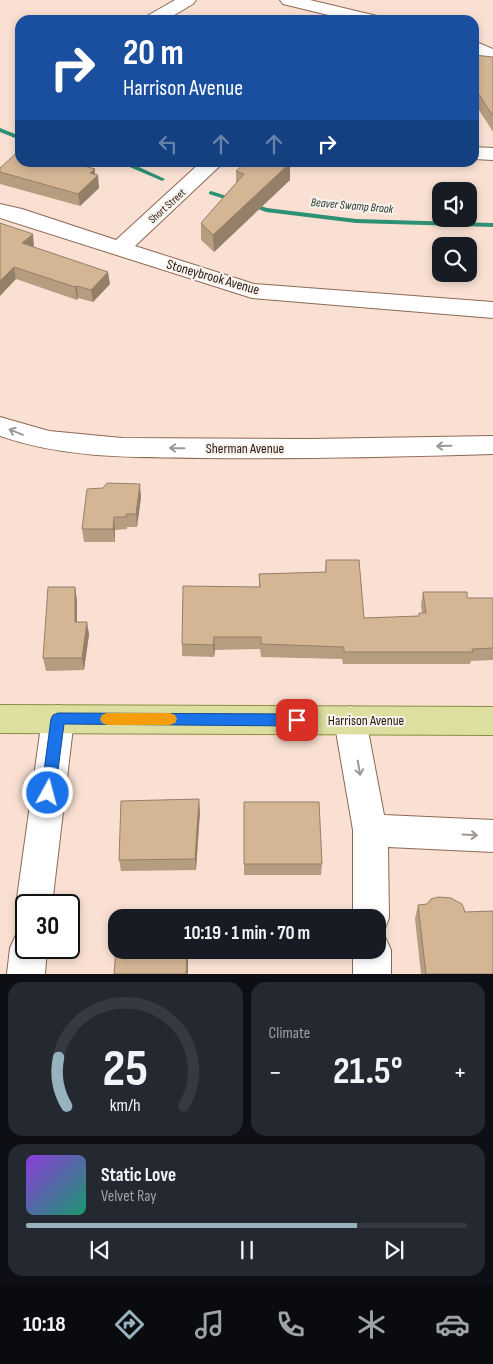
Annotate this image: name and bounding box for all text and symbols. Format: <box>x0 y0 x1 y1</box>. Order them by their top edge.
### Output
text: 20 m <box>123 32 184 75</box>
icon: right <box>40 35 105 100</box>
text: Harrison Avenue <box>123 75 243 102</box>
icon: left <box>154 130 182 158</box>
icon: ahead <box>207 130 235 158</box>
icon: ahead <box>260 130 288 158</box>
icon: right <box>313 130 341 158</box>
map controls <box>432 182 477 282</box>
button: sound <box>432 182 477 227</box>
street label: Short Street <box>146 185 189 226</box>
water label: Beaver Swamp Brook <box>310 195 394 217</box>
button: search <box>432 237 477 282</box>
street label: Stoneybrook Avenue <box>165 256 261 298</box>
one-way arrow <box>9 427 24 436</box>
street label: Sherman Avenue <box>206 440 284 457</box>
one-way arrow <box>437 441 453 451</box>
one-way arrow <box>169 443 186 453</box>
pin <box>276 699 318 741</box>
icon: arrive <box>283 706 311 734</box>
street label: Harrison Avenue <box>328 712 404 729</box>
one-way arrow <box>355 760 365 776</box>
position arrow <box>21 766 73 818</box>
one-way arrow <box>461 830 477 839</box>
speed limit sign: 30 <box>15 894 80 959</box>
text: 10:19 · 1 min · 70 m <box>184 922 310 945</box>
text: Climate <box>269 1024 310 1043</box>
text: 25 <box>102 1038 148 1101</box>
text: 21.5° <box>333 1049 403 1094</box>
text: − <box>269 1056 282 1089</box>
text: + <box>453 1056 467 1089</box>
text: km/h <box>110 1095 141 1116</box>
text: Static Love <box>101 1164 176 1187</box>
text: Velvet Ray <box>101 1187 156 1206</box>
icon: previous <box>86 1236 114 1264</box>
icon: pause <box>233 1236 261 1264</box>
icon: next <box>380 1236 408 1264</box>
icon: directions <box>112 1307 147 1342</box>
icon: music <box>192 1307 227 1342</box>
icon: phone <box>273 1307 308 1342</box>
icon: climate <box>354 1307 389 1342</box>
icon: car <box>435 1307 470 1342</box>
text: 10:18 <box>23 1311 66 1338</box>

